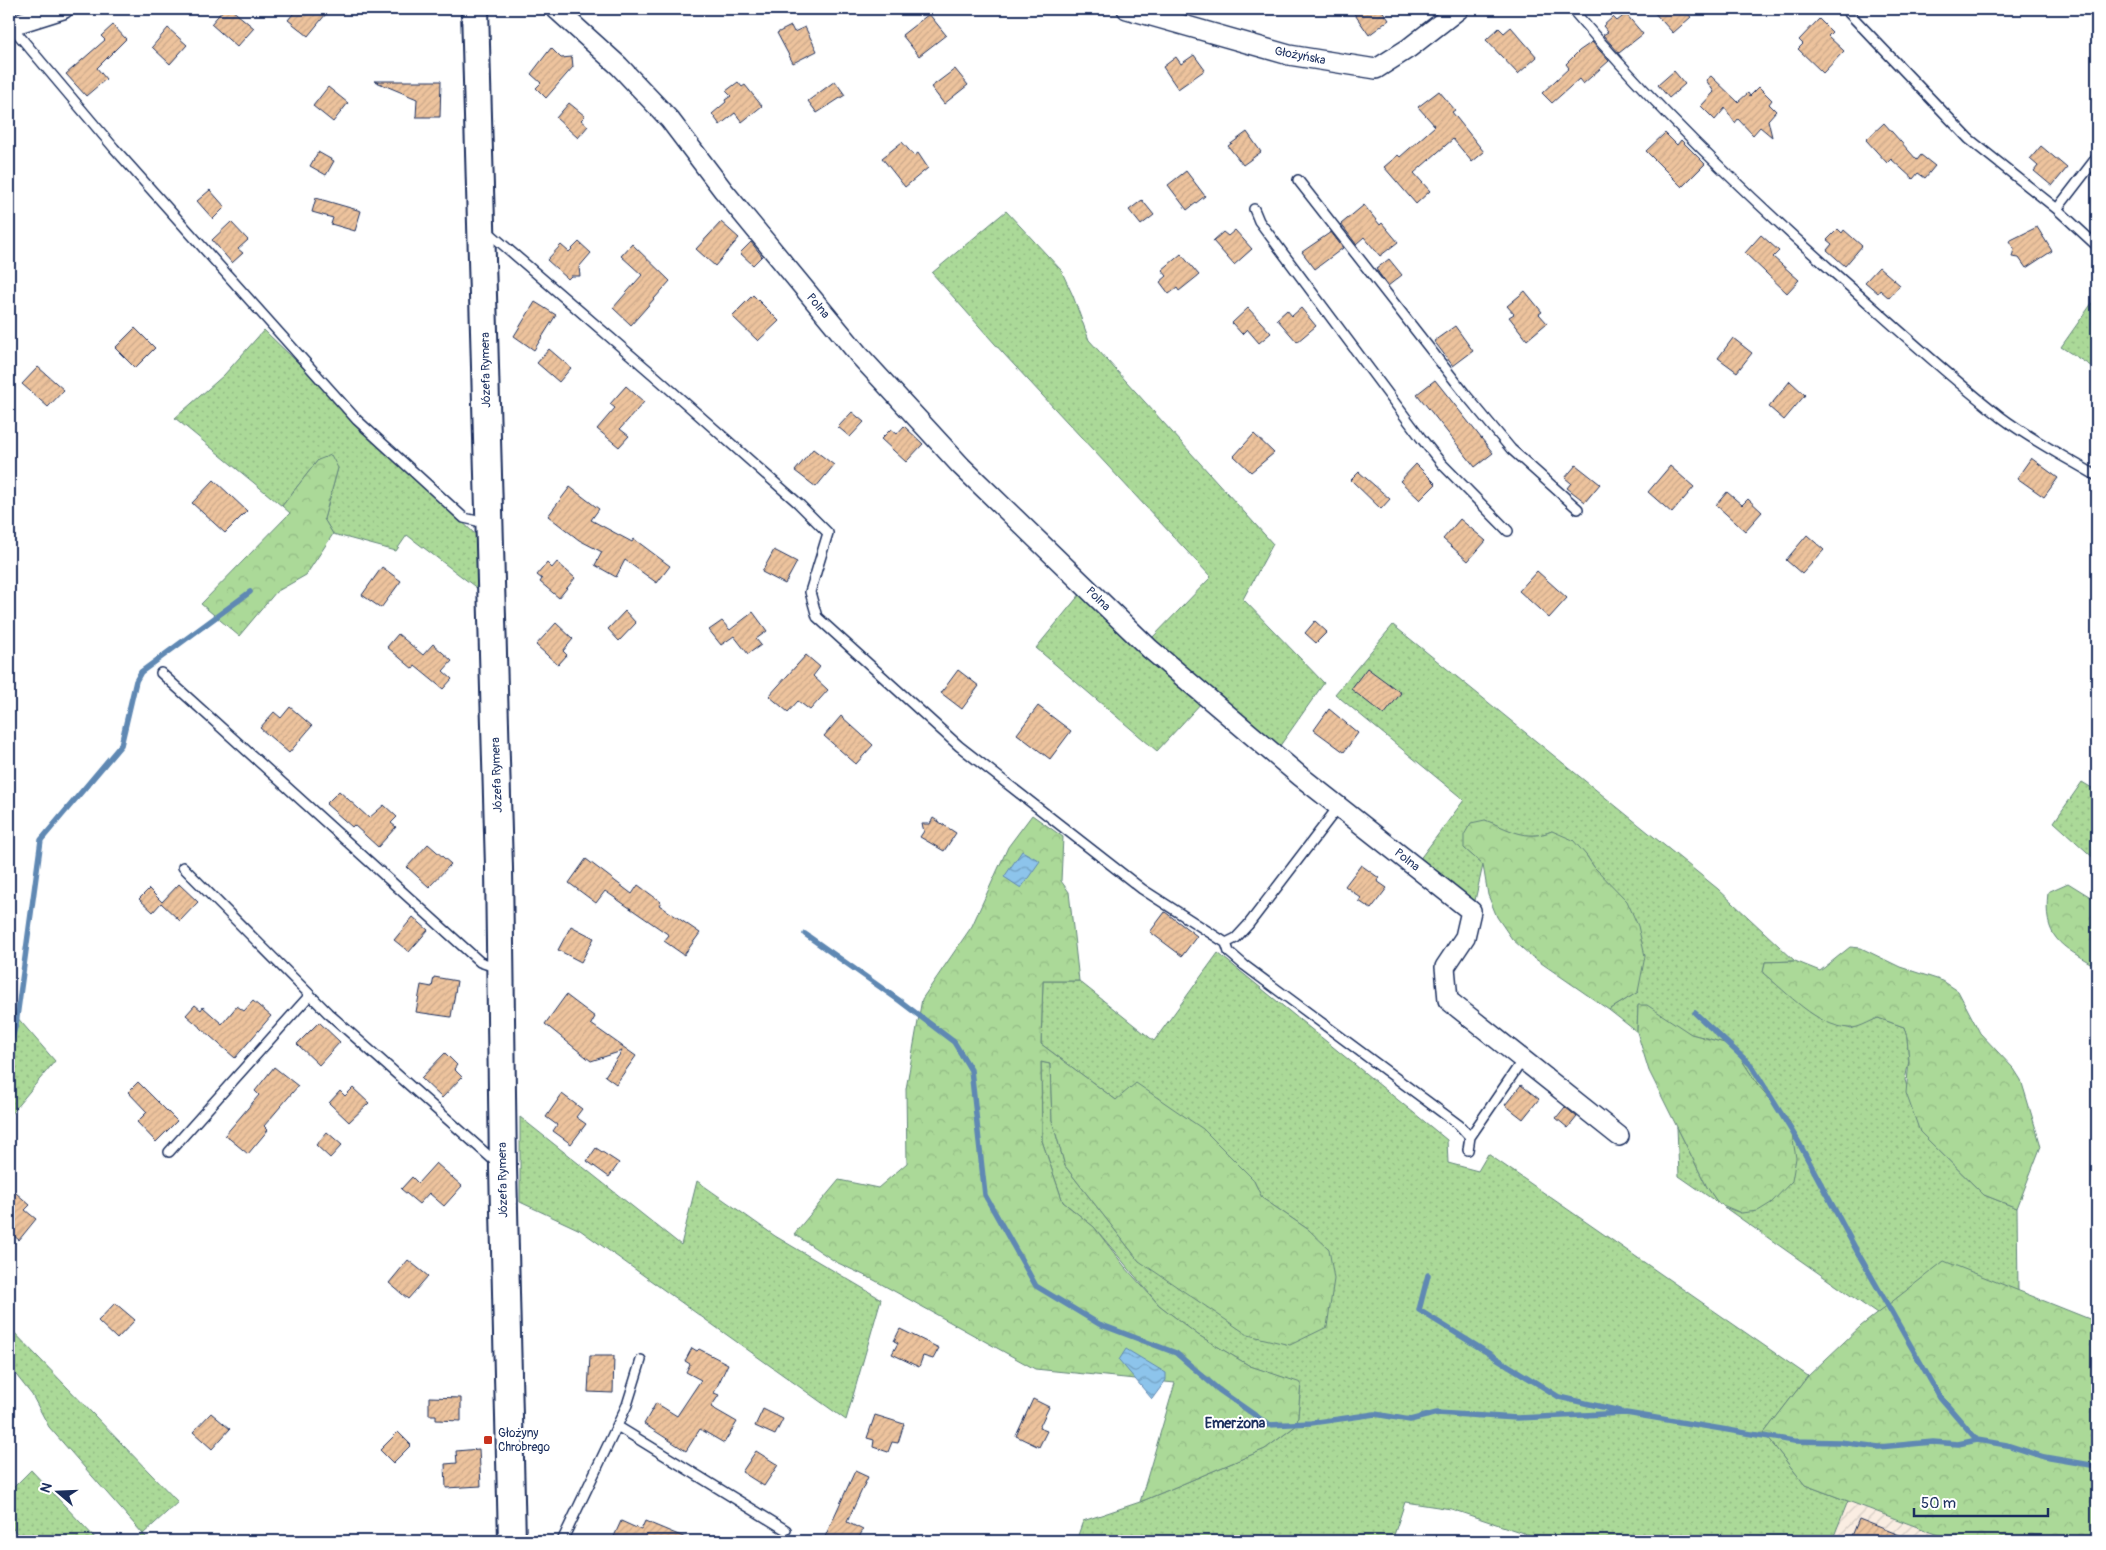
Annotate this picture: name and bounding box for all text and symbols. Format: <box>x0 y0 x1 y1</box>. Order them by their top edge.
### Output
street label: Głożyńska <box>1273 44 1327 68</box>
street label: Polna <box>803 290 833 322</box>
street label: Józefa Rymera <box>478 332 494 408</box>
street label: Polna <box>1083 584 1114 615</box>
street label: Józefa Rymera <box>488 737 506 813</box>
street label: Polna <box>1391 845 1423 875</box>
street label: Józefa Rymera <box>495 1142 511 1218</box>
district label: Emerżona <box>1205 1415 1266 1432</box>
place label: Głożyny Chrobrego <box>498 1426 550 1455</box>
marker: Głożyny Chrobrego <box>482 1434 494 1446</box>
north arrow <box>32 1468 82 1518</box>
text: N <box>37 1481 56 1495</box>
scale bar <box>1914 1485 2047 1517</box>
text: 50 m <box>1921 1494 1956 1513</box>

